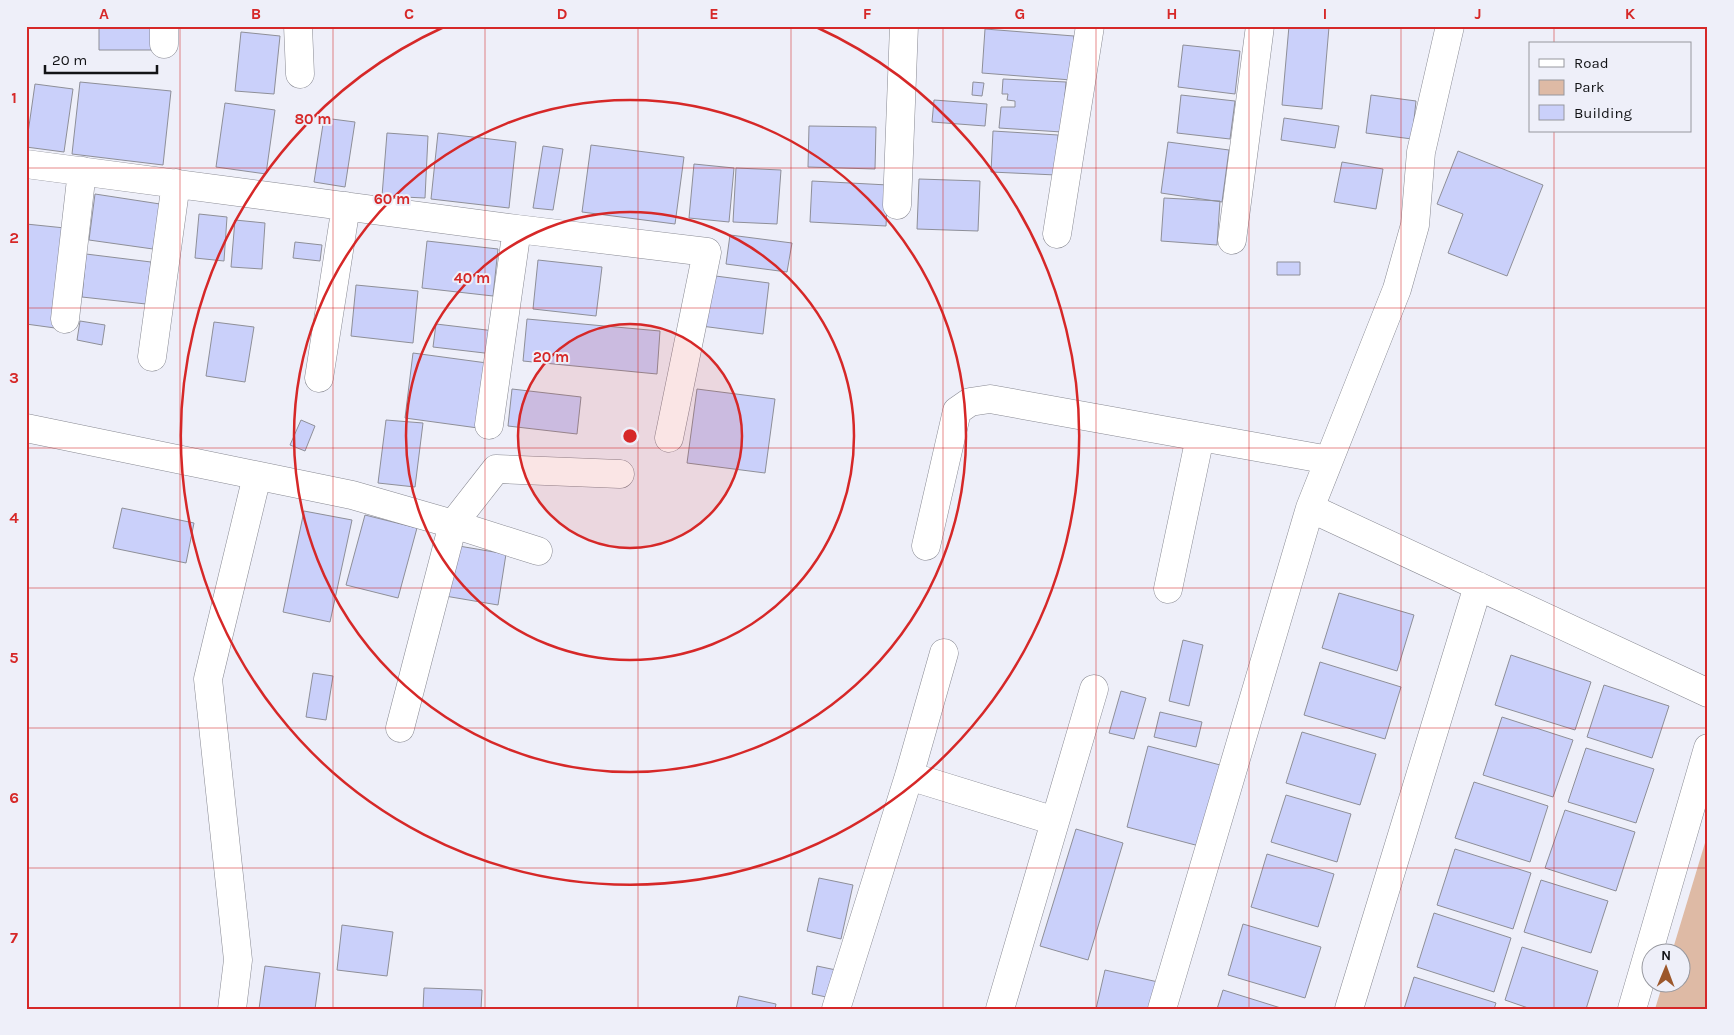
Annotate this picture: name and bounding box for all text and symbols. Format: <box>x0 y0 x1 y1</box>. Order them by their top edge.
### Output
text: A <box>99 4 109 23</box>
text: B <box>251 4 261 23</box>
text: C <box>404 4 414 23</box>
text: D <box>557 4 568 23</box>
text: E <box>709 4 719 23</box>
text: F <box>863 4 872 23</box>
text: G <box>1015 4 1025 23</box>
text: H <box>1166 4 1178 23</box>
text: I <box>1323 4 1327 23</box>
text: J <box>1474 4 1482 23</box>
text: K <box>1625 4 1636 23</box>
scale bar <box>45 42 158 74</box>
legend <box>1529 42 1692 132</box>
text: 20 m <box>52 51 87 69</box>
text: Road <box>1574 54 1609 72</box>
text: Park <box>1574 78 1604 96</box>
text: 1 <box>11 88 17 107</box>
text: Building <box>1574 104 1632 122</box>
text: 80 m <box>294 110 332 128</box>
text: 60 m <box>374 190 410 208</box>
text: 2 <box>9 228 19 247</box>
text: 40 m <box>454 269 490 287</box>
text: 20 m <box>533 348 569 366</box>
text: 3 <box>9 368 19 387</box>
centre of rings <box>621 427 639 445</box>
text: 4 <box>9 508 19 527</box>
text: 5 <box>9 648 19 667</box>
text: 6 <box>9 788 19 807</box>
text: 7 <box>10 928 18 947</box>
north arrow <box>1642 942 1692 992</box>
text: N <box>1661 947 1671 964</box>

